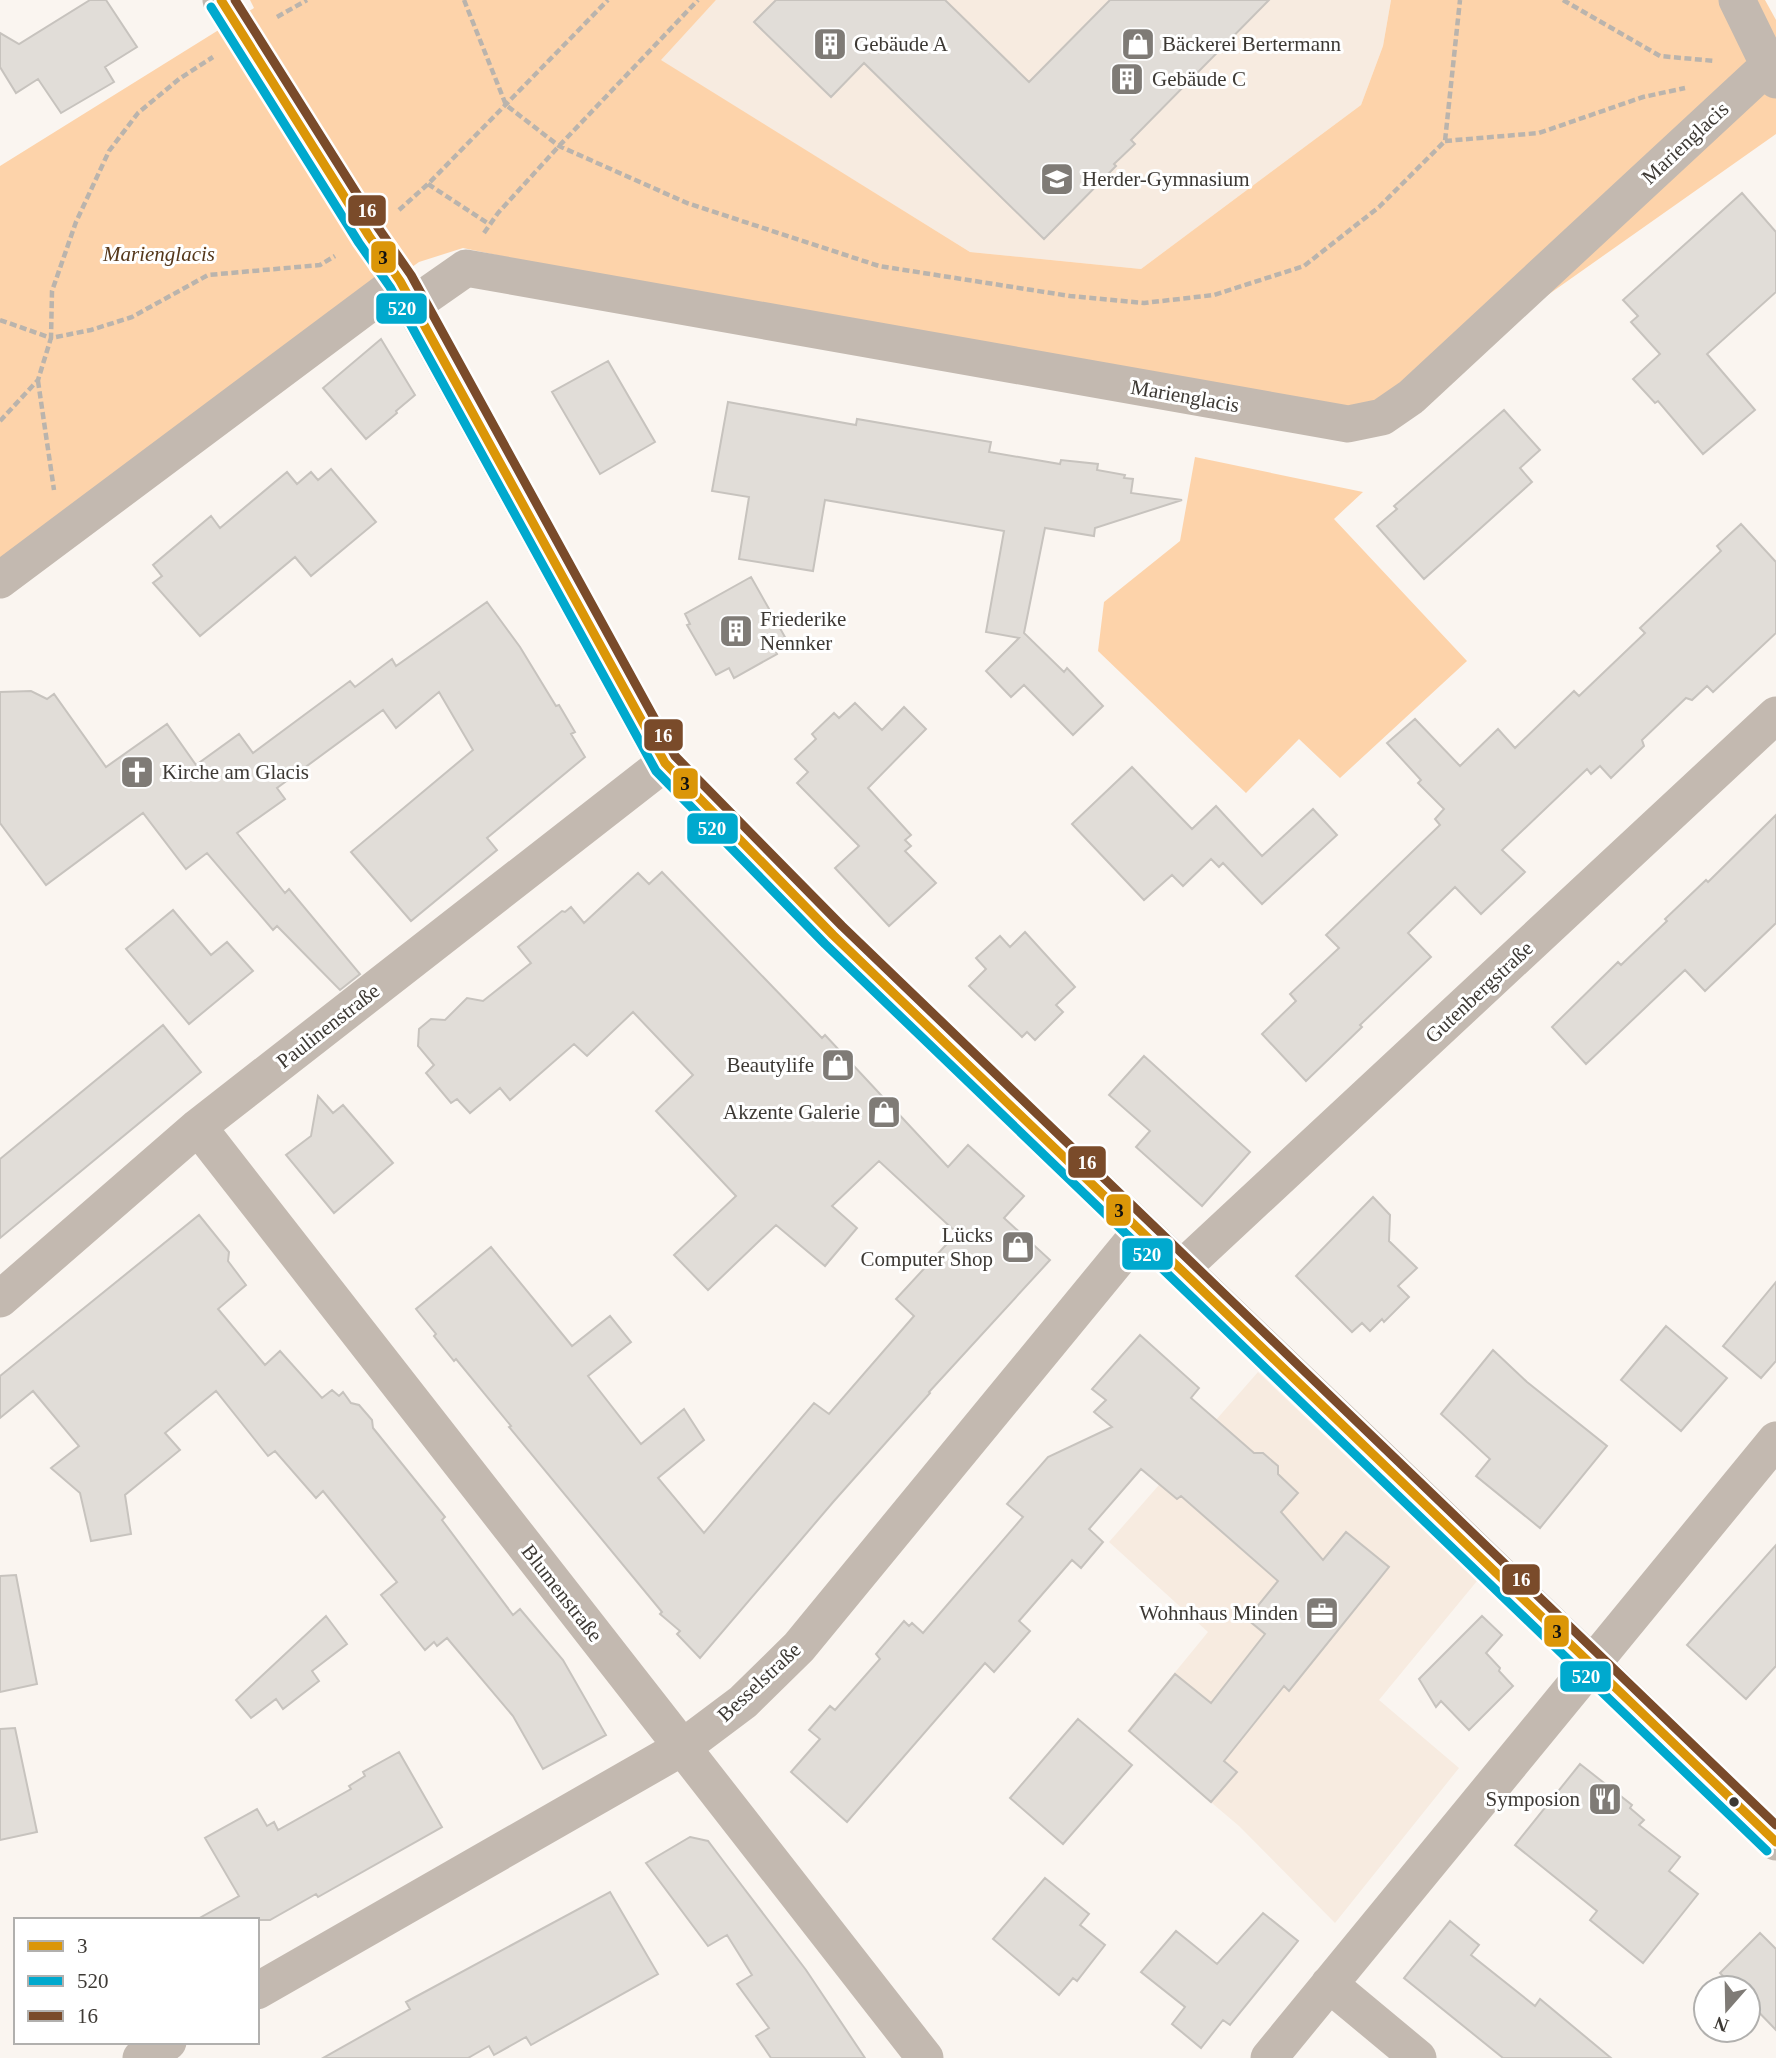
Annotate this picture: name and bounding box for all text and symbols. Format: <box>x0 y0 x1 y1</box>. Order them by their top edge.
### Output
building icon: Gebäude A <box>811 25 849 63</box>
shop icon: Bäckerei Bertermann <box>1119 25 1157 63</box>
place label: Gebäude A <box>854 32 949 56</box>
place label: Bäckerei Bertermann <box>1162 32 1341 56</box>
building icon: Gebäude C <box>1108 60 1146 98</box>
place label: Gebäude C <box>1152 67 1246 91</box>
street label: Marienglacis <box>1637 97 1733 189</box>
school or university icon: Herder-Gymnasium <box>1038 160 1076 198</box>
place label: Herder-Gymnasium <box>1082 167 1250 191</box>
line badge: 16 <box>347 194 387 227</box>
text: 16 <box>358 200 377 221</box>
line badge: 3 <box>370 240 397 274</box>
park label: Marienglacis <box>102 242 215 266</box>
text: 3 <box>378 247 388 268</box>
line badge: 520 <box>375 292 428 325</box>
text: 520 <box>388 298 416 319</box>
street label: Marienglacis <box>1129 375 1241 417</box>
place label: Friederike Nennker <box>760 607 846 655</box>
building icon: Friederike Nennker <box>717 612 755 650</box>
line badge: 16 <box>643 718 684 752</box>
text: 16 <box>654 725 673 746</box>
church icon: Kirche am Glacis <box>118 753 156 791</box>
place label: Kirche am Glacis <box>162 760 309 784</box>
line badge: 3 <box>672 767 699 800</box>
text: 3 <box>680 773 690 794</box>
line badge: 520 <box>686 812 739 845</box>
text: 520 <box>698 818 726 839</box>
street label: Gutenbergstraße <box>1420 936 1538 1048</box>
street label: Paulinenstraße <box>272 978 384 1074</box>
shop icon: Beautylife <box>819 1046 857 1084</box>
place label: Beautylife <box>727 1053 814 1077</box>
shop icon: Akzente Galerie <box>865 1093 903 1131</box>
place label: Akzente Galerie <box>723 1100 860 1124</box>
line badge: 16 <box>1067 1145 1107 1179</box>
text: 16 <box>1078 1152 1097 1173</box>
line badge: 3 <box>1105 1193 1132 1227</box>
text: 3 <box>1114 1200 1124 1221</box>
place label: Lücks Computer Shop <box>861 1223 993 1271</box>
shop icon: Lücks Computer Shop <box>999 1228 1037 1266</box>
line badge: 520 <box>1121 1237 1174 1271</box>
text: 520 <box>1133 1244 1161 1265</box>
street label: Blumenstraße <box>517 1540 607 1646</box>
line badge: 16 <box>1501 1563 1541 1596</box>
text: 16 <box>1512 1569 1531 1590</box>
office icon: Wohnhaus Minden <box>1303 1594 1341 1632</box>
place label: Wohnhaus Minden <box>1139 1601 1298 1625</box>
line badge: 3 <box>1543 1614 1570 1648</box>
text: 3 <box>1552 1621 1562 1642</box>
street label: Besselstraße <box>712 1637 806 1727</box>
line badge: 520 <box>1559 1660 1612 1693</box>
text: 520 <box>1572 1666 1600 1687</box>
restaurant icon: Symposion <box>1586 1780 1624 1818</box>
place label: Symposion <box>1485 1787 1580 1811</box>
unlabelled marker <box>1727 1795 1741 1809</box>
legend <box>14 1918 259 2044</box>
text: 3 <box>77 1934 88 1958</box>
text: 520 <box>77 1969 109 1993</box>
north arrow <box>1692 1974 1762 2044</box>
text: 16 <box>77 2004 98 2028</box>
text: N <box>1711 2012 1731 2037</box>

